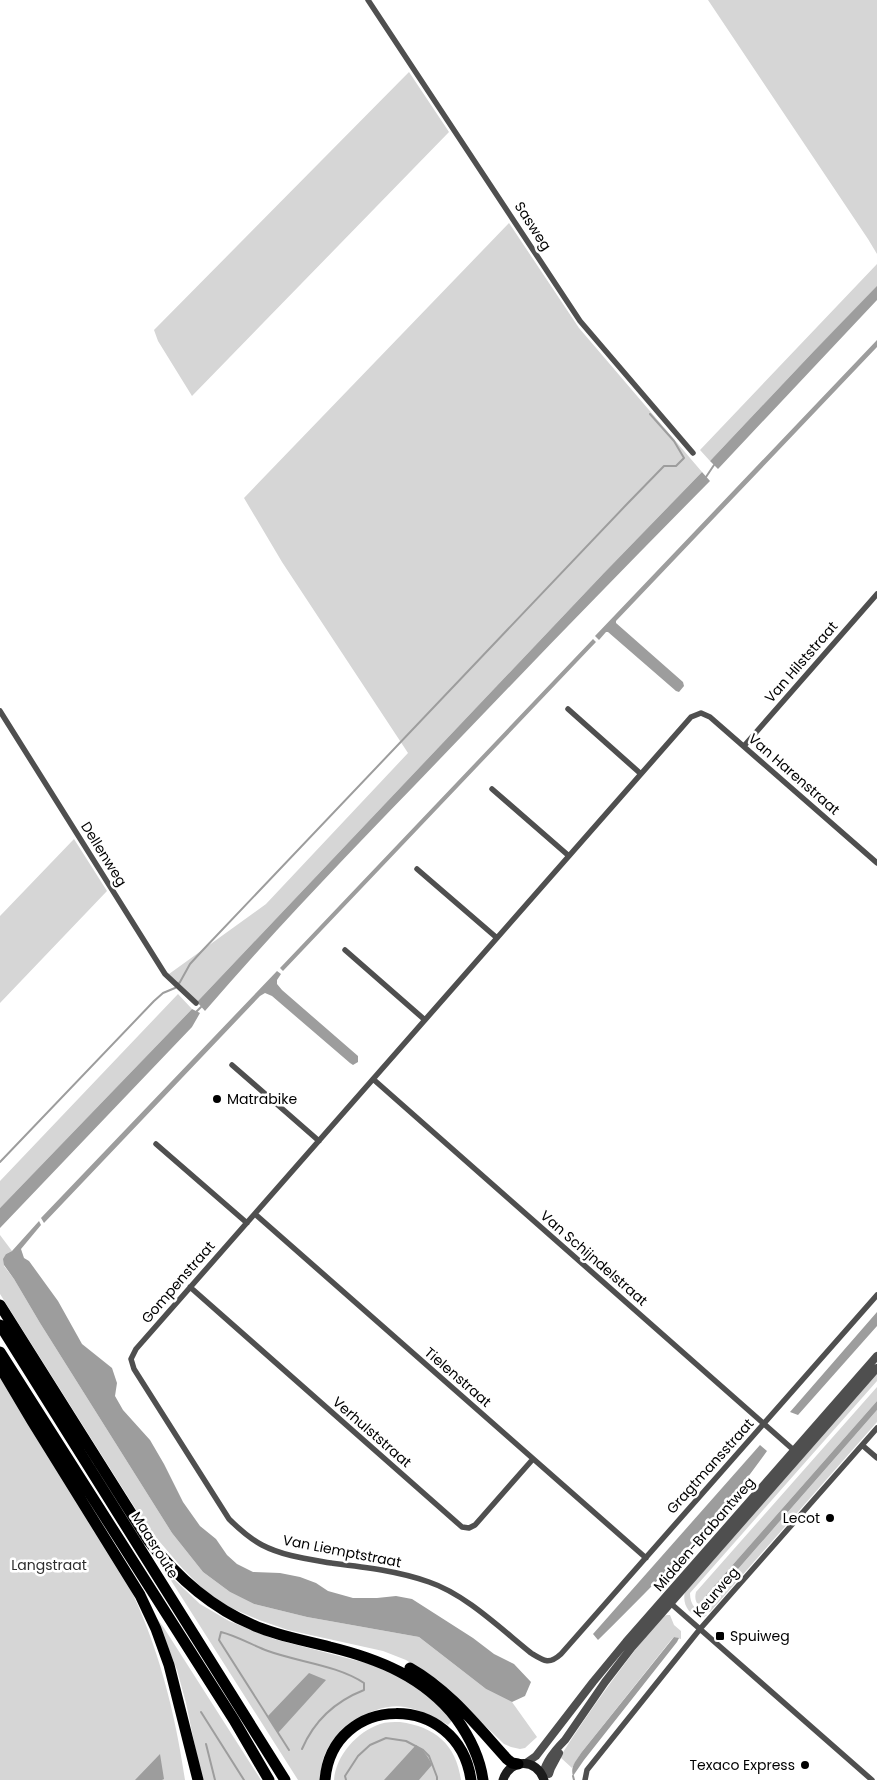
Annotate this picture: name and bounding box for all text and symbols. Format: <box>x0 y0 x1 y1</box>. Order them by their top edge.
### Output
street label: Sasweg <box>510 198 556 254</box>
street label: Van Hilststraat <box>760 617 842 707</box>
street label: Van Harenstraat <box>744 729 844 819</box>
street label: Dellenweg <box>76 818 132 890</box>
place label: Matrabike <box>227 1089 297 1109</box>
marker: Matrabike <box>211 1093 223 1105</box>
street label: Van Schijndelstraat <box>536 1206 652 1310</box>
street label: Gompenstraat <box>137 1237 219 1327</box>
street label: Tielenstraat <box>420 1342 496 1412</box>
street label: Verhulststraat <box>328 1392 416 1472</box>
street label: Gragtmansstraat <box>662 1414 758 1518</box>
street label: Midden-Brabantweg <box>649 1472 759 1596</box>
street label: Maasroute <box>127 1508 184 1582</box>
place label: Lecot <box>783 1508 820 1528</box>
marker: Lecot <box>824 1512 836 1524</box>
street label: Van Liemptstraat <box>281 1530 403 1572</box>
park label: Langstraat <box>11 1555 87 1575</box>
street label: Keurweg <box>688 1562 744 1622</box>
place label: Spuiweg <box>730 1626 790 1646</box>
marker: Spuiweg <box>714 1630 726 1642</box>
place label: Texaco Express <box>690 1755 795 1775</box>
marker: Texaco Express <box>799 1759 811 1771</box>

